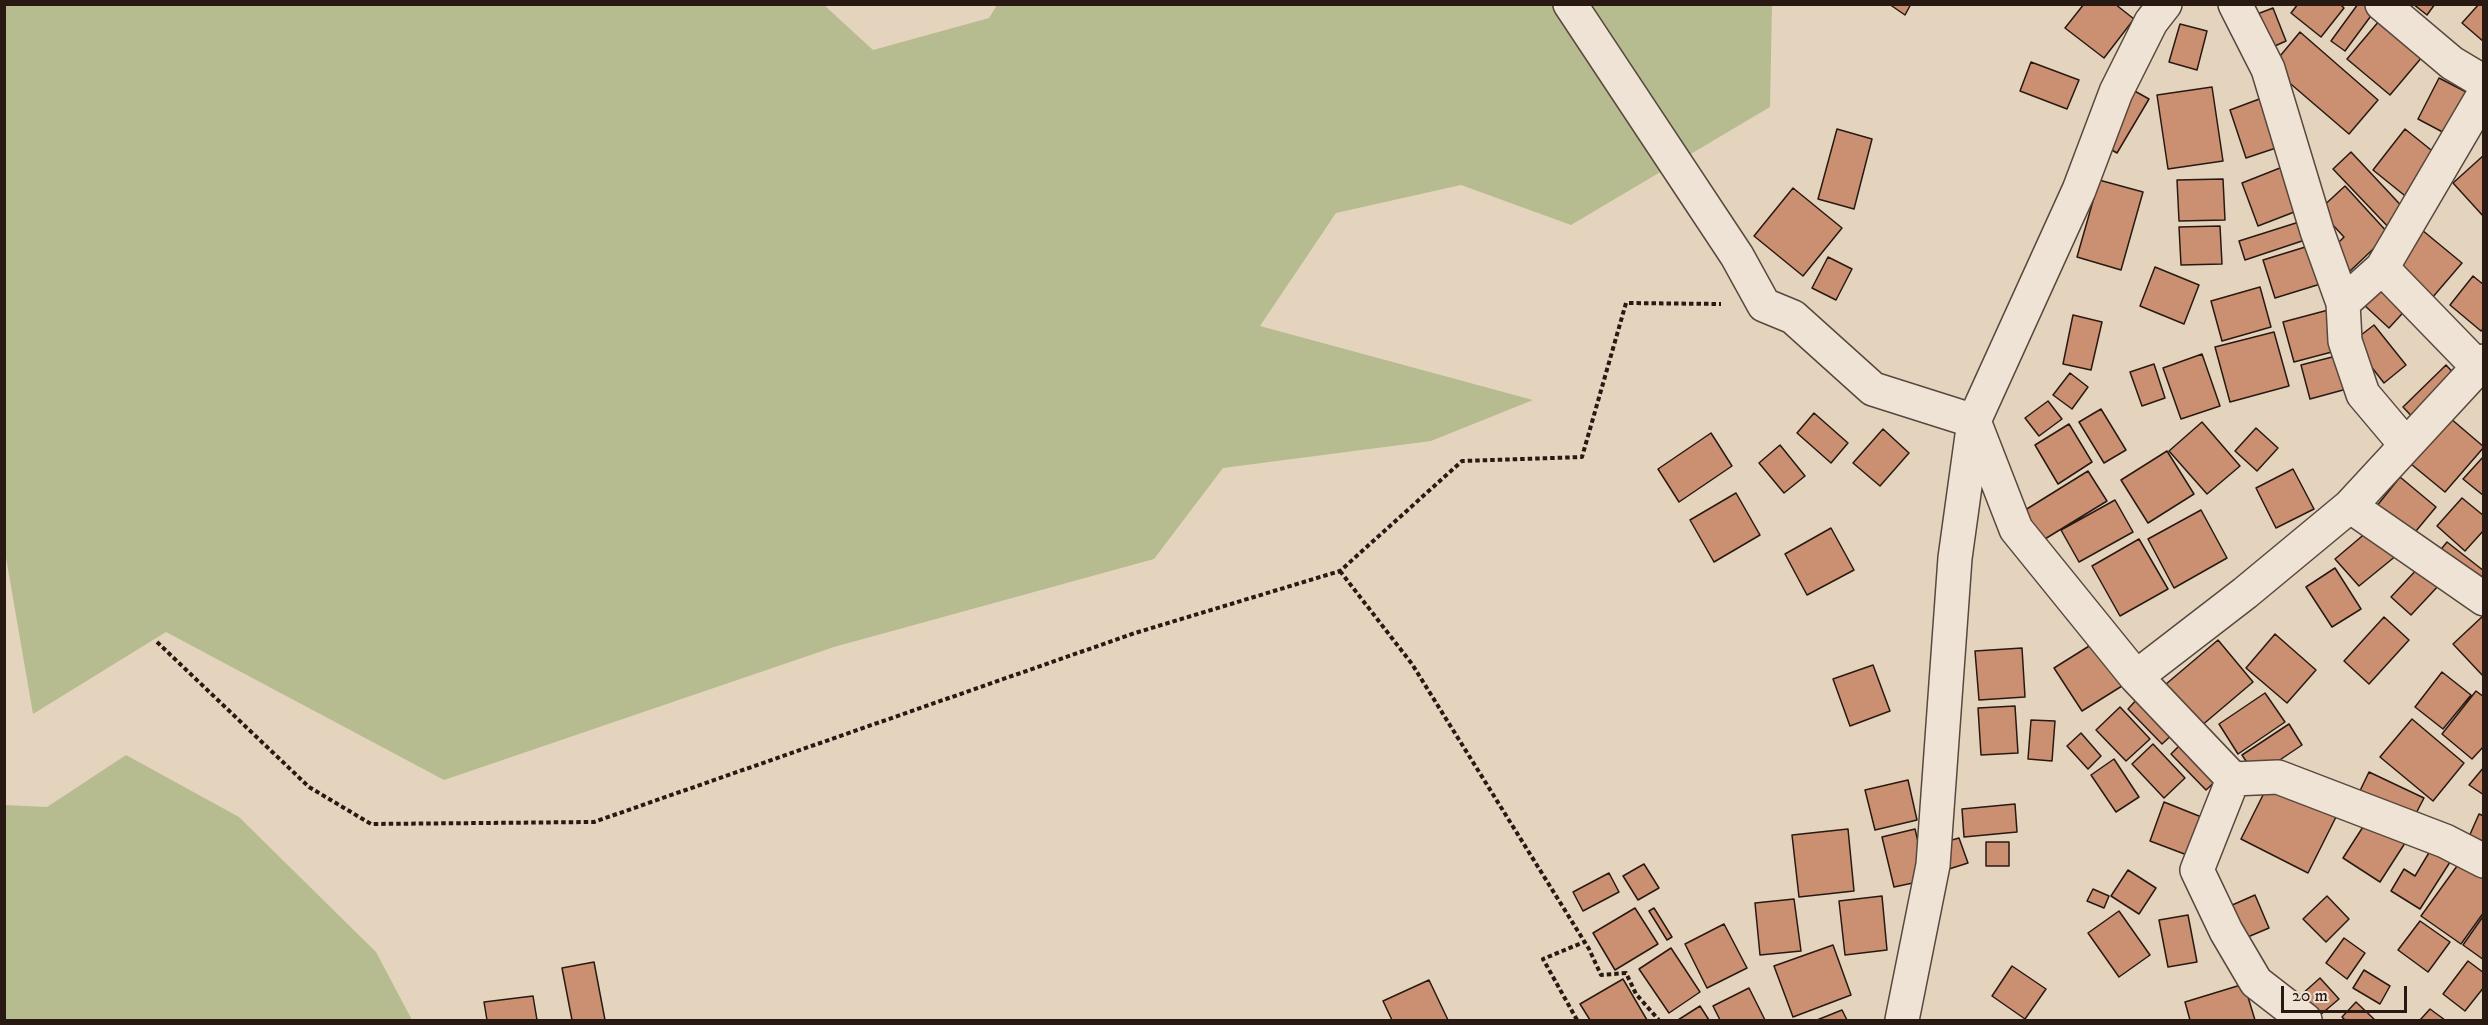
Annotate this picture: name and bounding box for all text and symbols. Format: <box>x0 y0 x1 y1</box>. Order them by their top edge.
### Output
scale bar <box>2284 974 2410 1012</box>
text: 20 m <box>2292 985 2328 1007</box>

